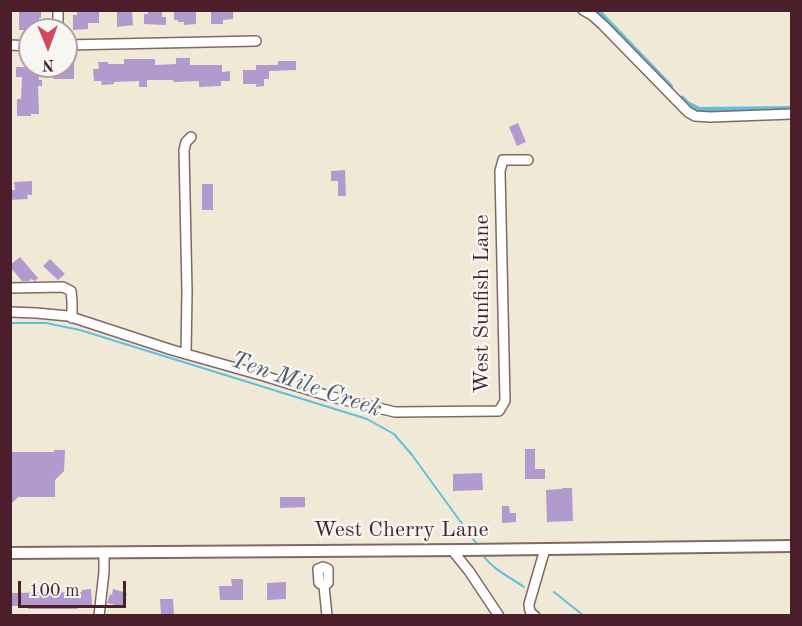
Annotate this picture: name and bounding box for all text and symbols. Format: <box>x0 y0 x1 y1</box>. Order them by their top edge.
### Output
north arrow <box>18 18 78 78</box>
text: N <box>42 56 55 72</box>
street label: West Sunfish Lane <box>469 214 495 394</box>
water label: Ten Mile Creek <box>227 346 385 424</box>
street label: West Cherry Lane <box>313 517 489 543</box>
scale bar <box>21 569 129 607</box>
text: 100 m <box>29 582 80 600</box>

